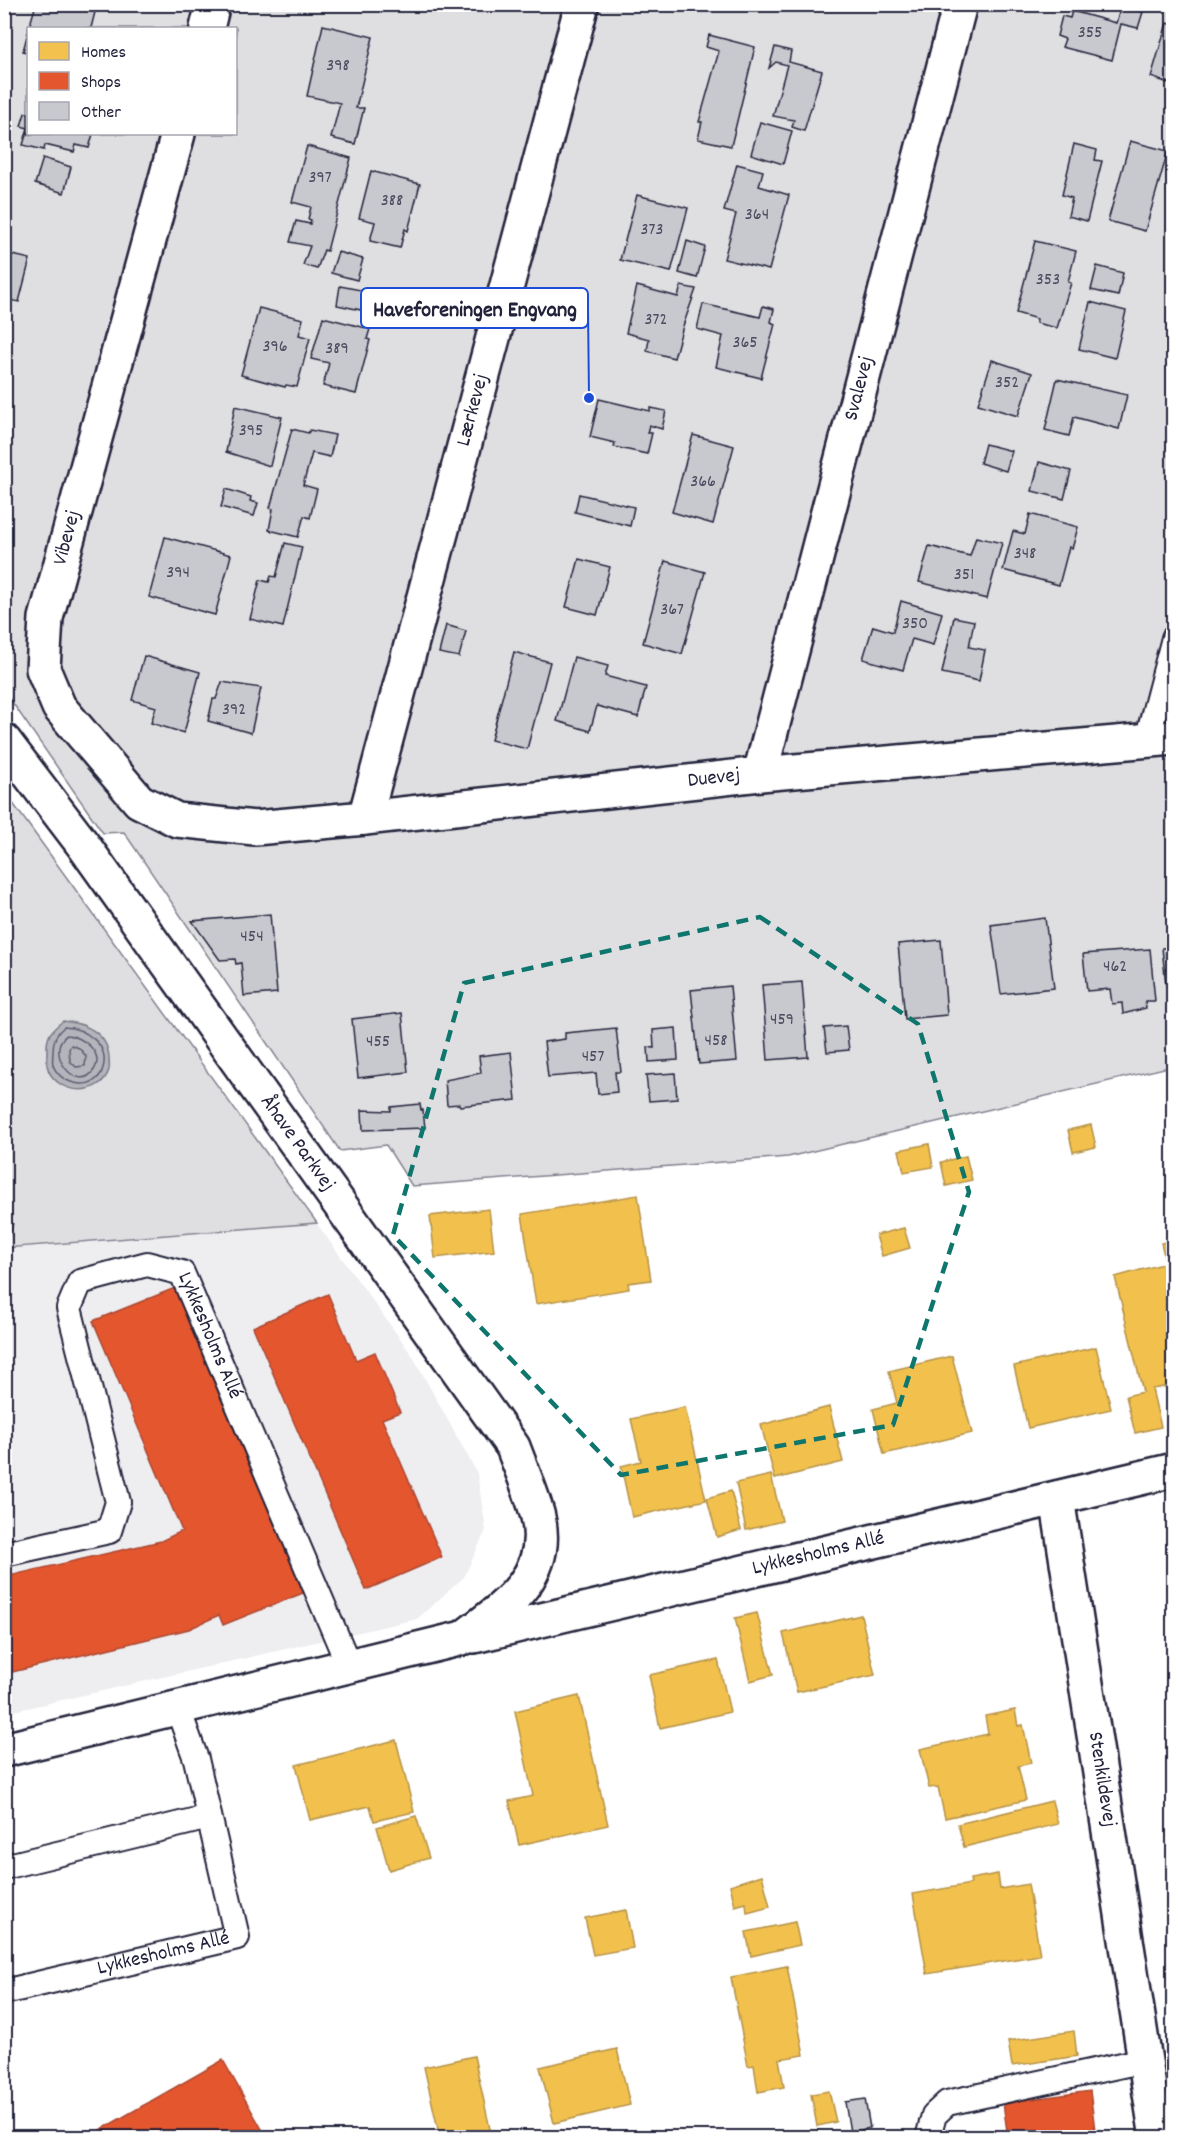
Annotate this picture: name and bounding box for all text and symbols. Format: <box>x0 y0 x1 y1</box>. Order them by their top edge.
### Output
house number: 355 <box>1078 21 1102 46</box>
legend <box>27 27 237 135</box>
text: Homes <box>81 41 126 66</box>
house number: 398 <box>326 54 350 79</box>
text: Shops <box>81 71 121 96</box>
text: Other <box>81 101 121 126</box>
house number: 397 <box>308 166 332 191</box>
house number: 388 <box>381 189 403 214</box>
house number: 364 <box>745 203 769 228</box>
house number: 373 <box>641 218 663 243</box>
house number: 353 <box>1036 268 1060 293</box>
callout: Haveforeningen Engvang <box>361 288 588 328</box>
text: Haveforeningen Engvang <box>373 296 577 327</box>
house number: 372 <box>645 308 667 333</box>
house number: 365 <box>732 331 758 356</box>
house number: 396 <box>262 335 288 360</box>
house number: 389 <box>325 337 349 362</box>
street label: Svalevej <box>837 353 883 424</box>
street label: Lærkevej <box>450 371 498 450</box>
house number: 352 <box>995 371 1019 396</box>
house number: 395 <box>239 419 263 444</box>
house number: 366 <box>690 470 716 495</box>
street label: Vibevej <box>46 507 90 569</box>
house number: 348 <box>1014 542 1036 567</box>
house number: 394 <box>166 561 190 586</box>
house number: 351 <box>954 563 974 588</box>
house number: 367 <box>660 598 684 623</box>
house number: 350 <box>902 612 928 637</box>
house number: 392 <box>222 698 246 723</box>
street label: Duevej <box>686 761 742 797</box>
house number: 454 <box>240 925 264 950</box>
house number: 462 <box>1103 955 1127 980</box>
house number: 459 <box>770 1008 794 1033</box>
house number: 458 <box>704 1029 728 1054</box>
house number: 455 <box>366 1030 390 1055</box>
house number: 457 <box>582 1045 604 1070</box>
street label: Åhave Parkvej <box>252 1089 342 1198</box>
street label: Lykkesholms Allé <box>168 1268 249 1404</box>
street label: Lykkesholms Allé <box>749 1524 888 1584</box>
street label: Stenkildevej <box>1079 1730 1123 1829</box>
street label: Lykkesholms Allé <box>94 1924 233 1984</box>

